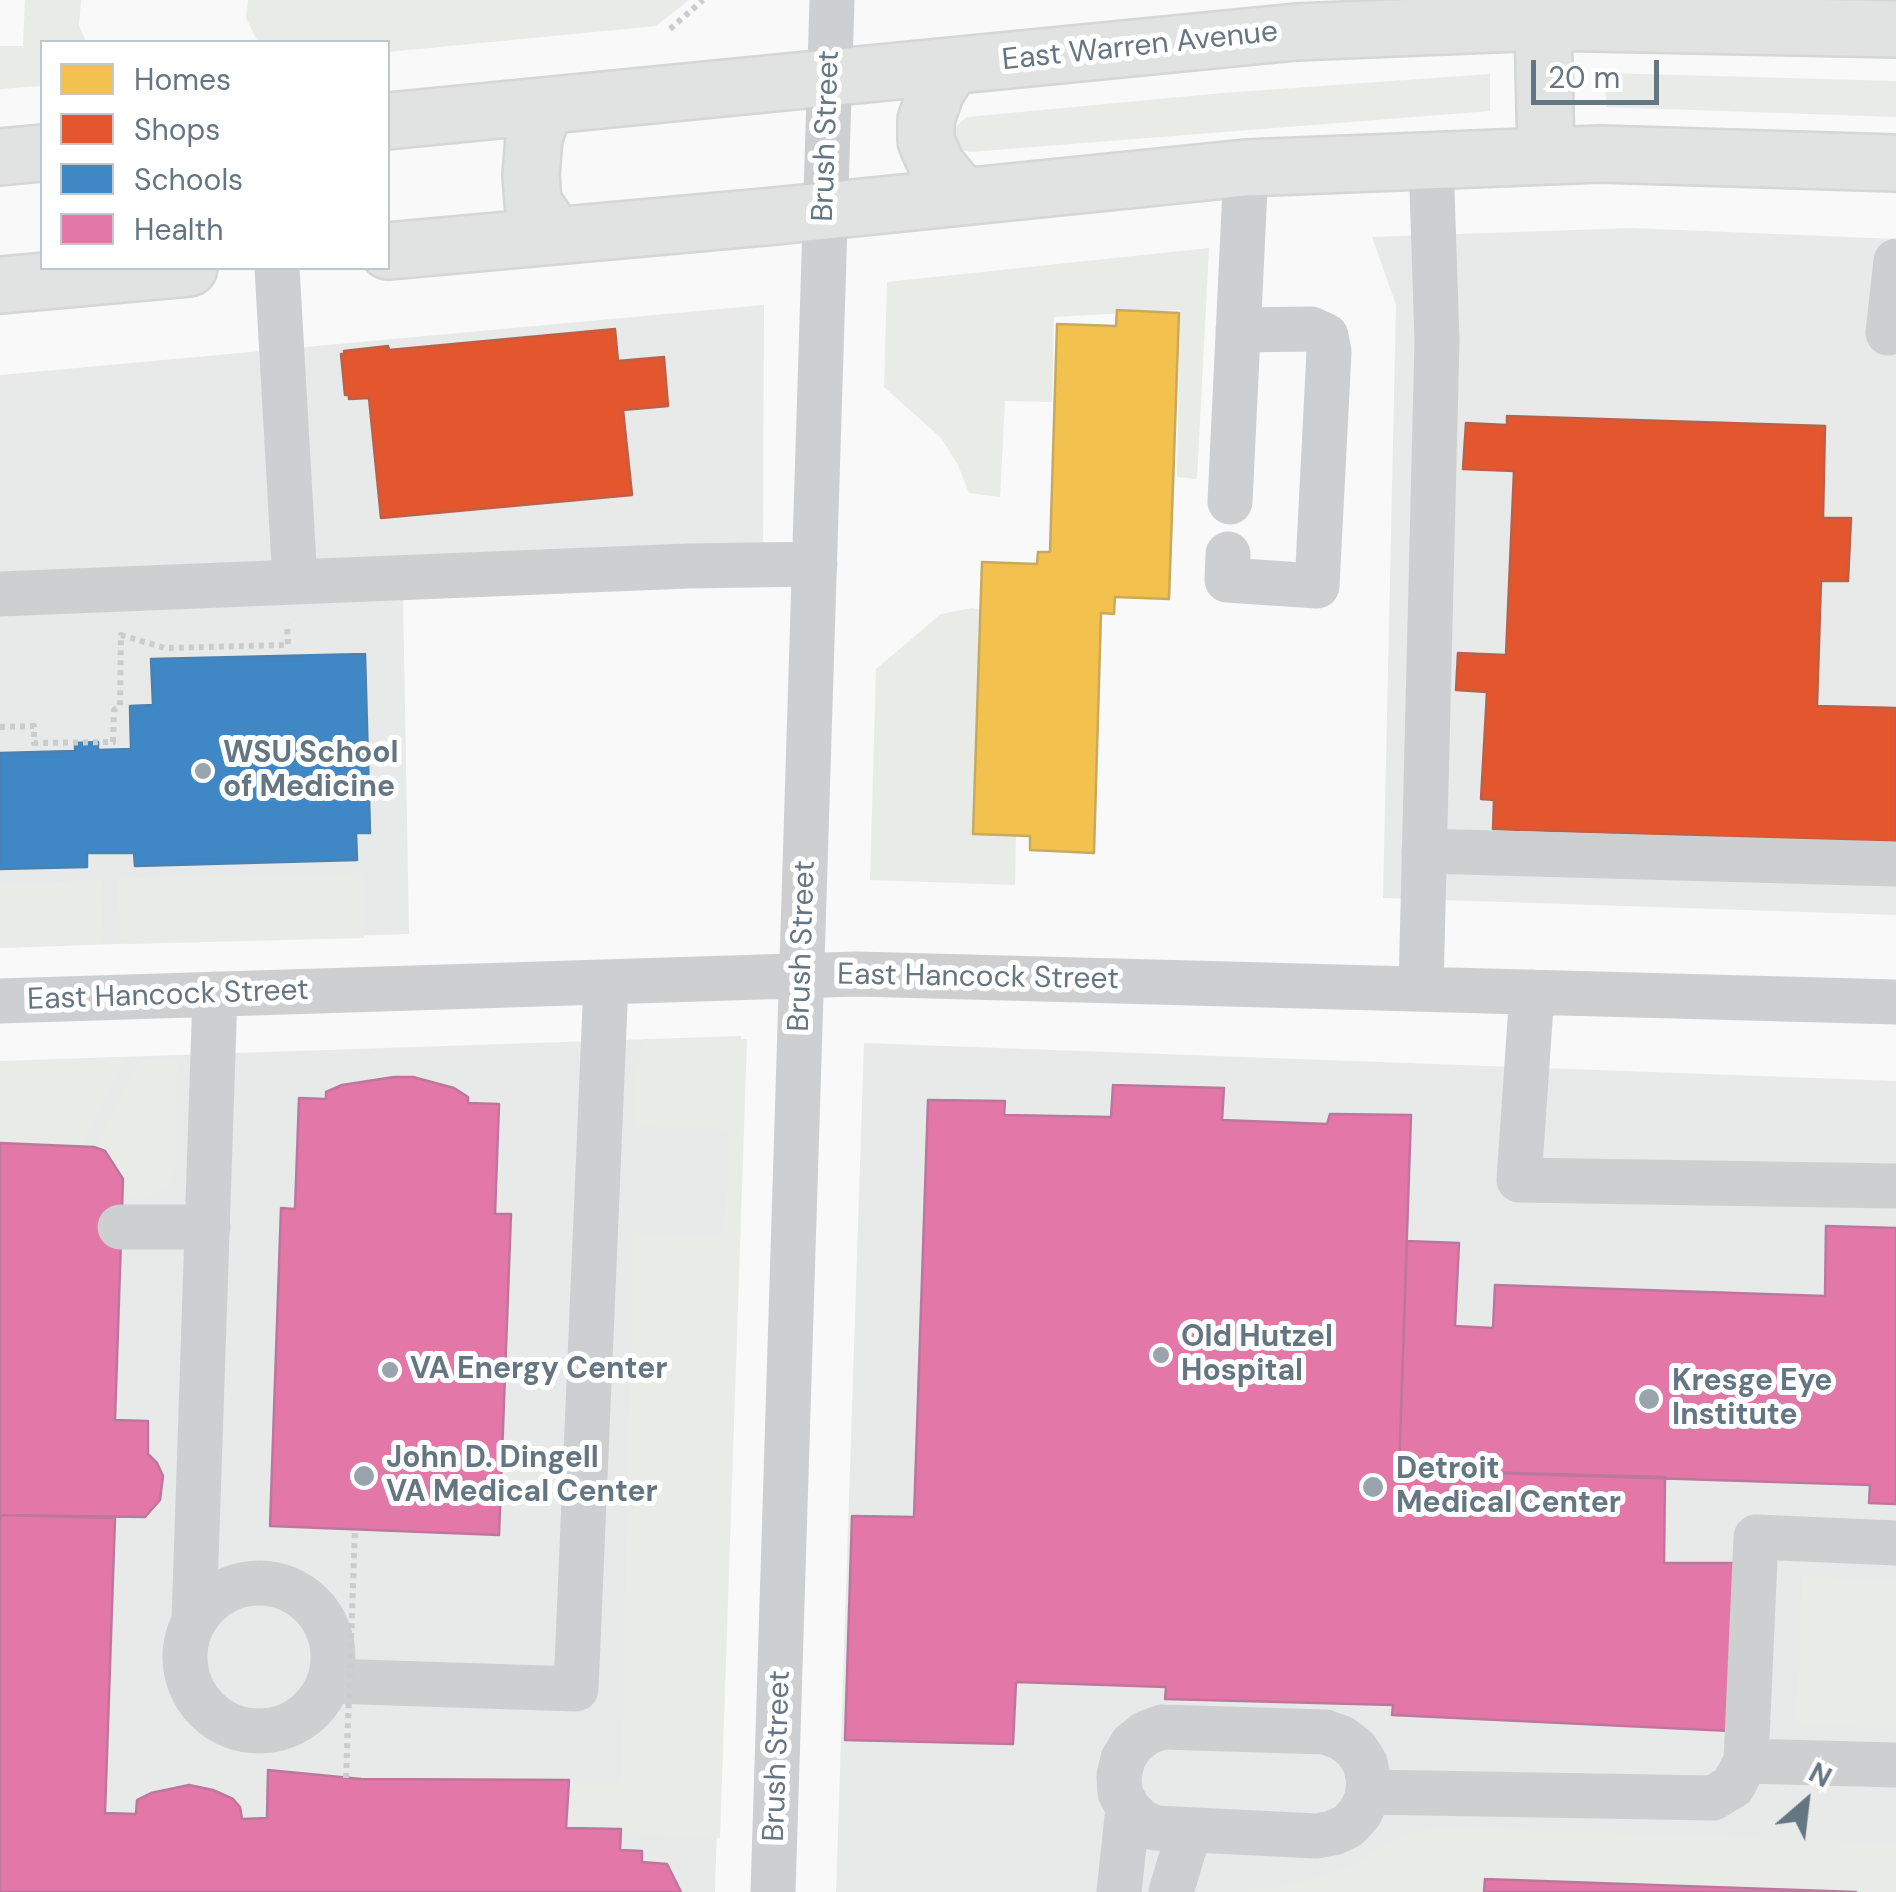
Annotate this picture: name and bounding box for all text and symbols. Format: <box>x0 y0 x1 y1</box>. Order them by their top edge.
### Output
street label: East Warren Avenue <box>1000 15 1280 79</box>
legend <box>40 40 390 270</box>
scale bar <box>1536 40 1664 102</box>
street label: Brush Street <box>806 50 848 222</box>
text: 20 m <box>1548 58 1620 97</box>
text: Homes <box>134 60 231 99</box>
text: Shops <box>134 110 220 149</box>
text: Schools <box>134 160 243 199</box>
text: Health <box>134 210 224 249</box>
place label: WSU School of Medicine <box>223 736 399 806</box>
marker: WSU School of Medicine <box>192 760 214 782</box>
street label: Brush Street <box>782 860 824 1032</box>
street label: East Hancock Street <box>837 958 1119 998</box>
street label: East Hancock Street <box>27 973 309 1019</box>
place label: Old Hutzel Hospital <box>1181 1320 1333 1390</box>
marker: Old Hutzel Hospital <box>1150 1344 1172 1366</box>
place label: VA Energy Center <box>410 1352 668 1388</box>
marker: VA Energy Center <box>379 1359 401 1381</box>
place label: Kresge Eye Institute <box>1672 1364 1832 1434</box>
marker: Kresge Eye Institute <box>1636 1386 1662 1412</box>
place label: John D. Dingell VA Medical Center <box>386 1441 658 1512</box>
place label: Detroit Medical Center <box>1396 1452 1621 1522</box>
marker: John D. Dingell VA Medical Center <box>351 1463 377 1489</box>
marker: Detroit Medical Center <box>1360 1474 1386 1500</box>
street label: Brush Street <box>757 1670 799 1842</box>
north arrow <box>1756 1752 1856 1852</box>
text: N <box>1803 1754 1838 1796</box>

